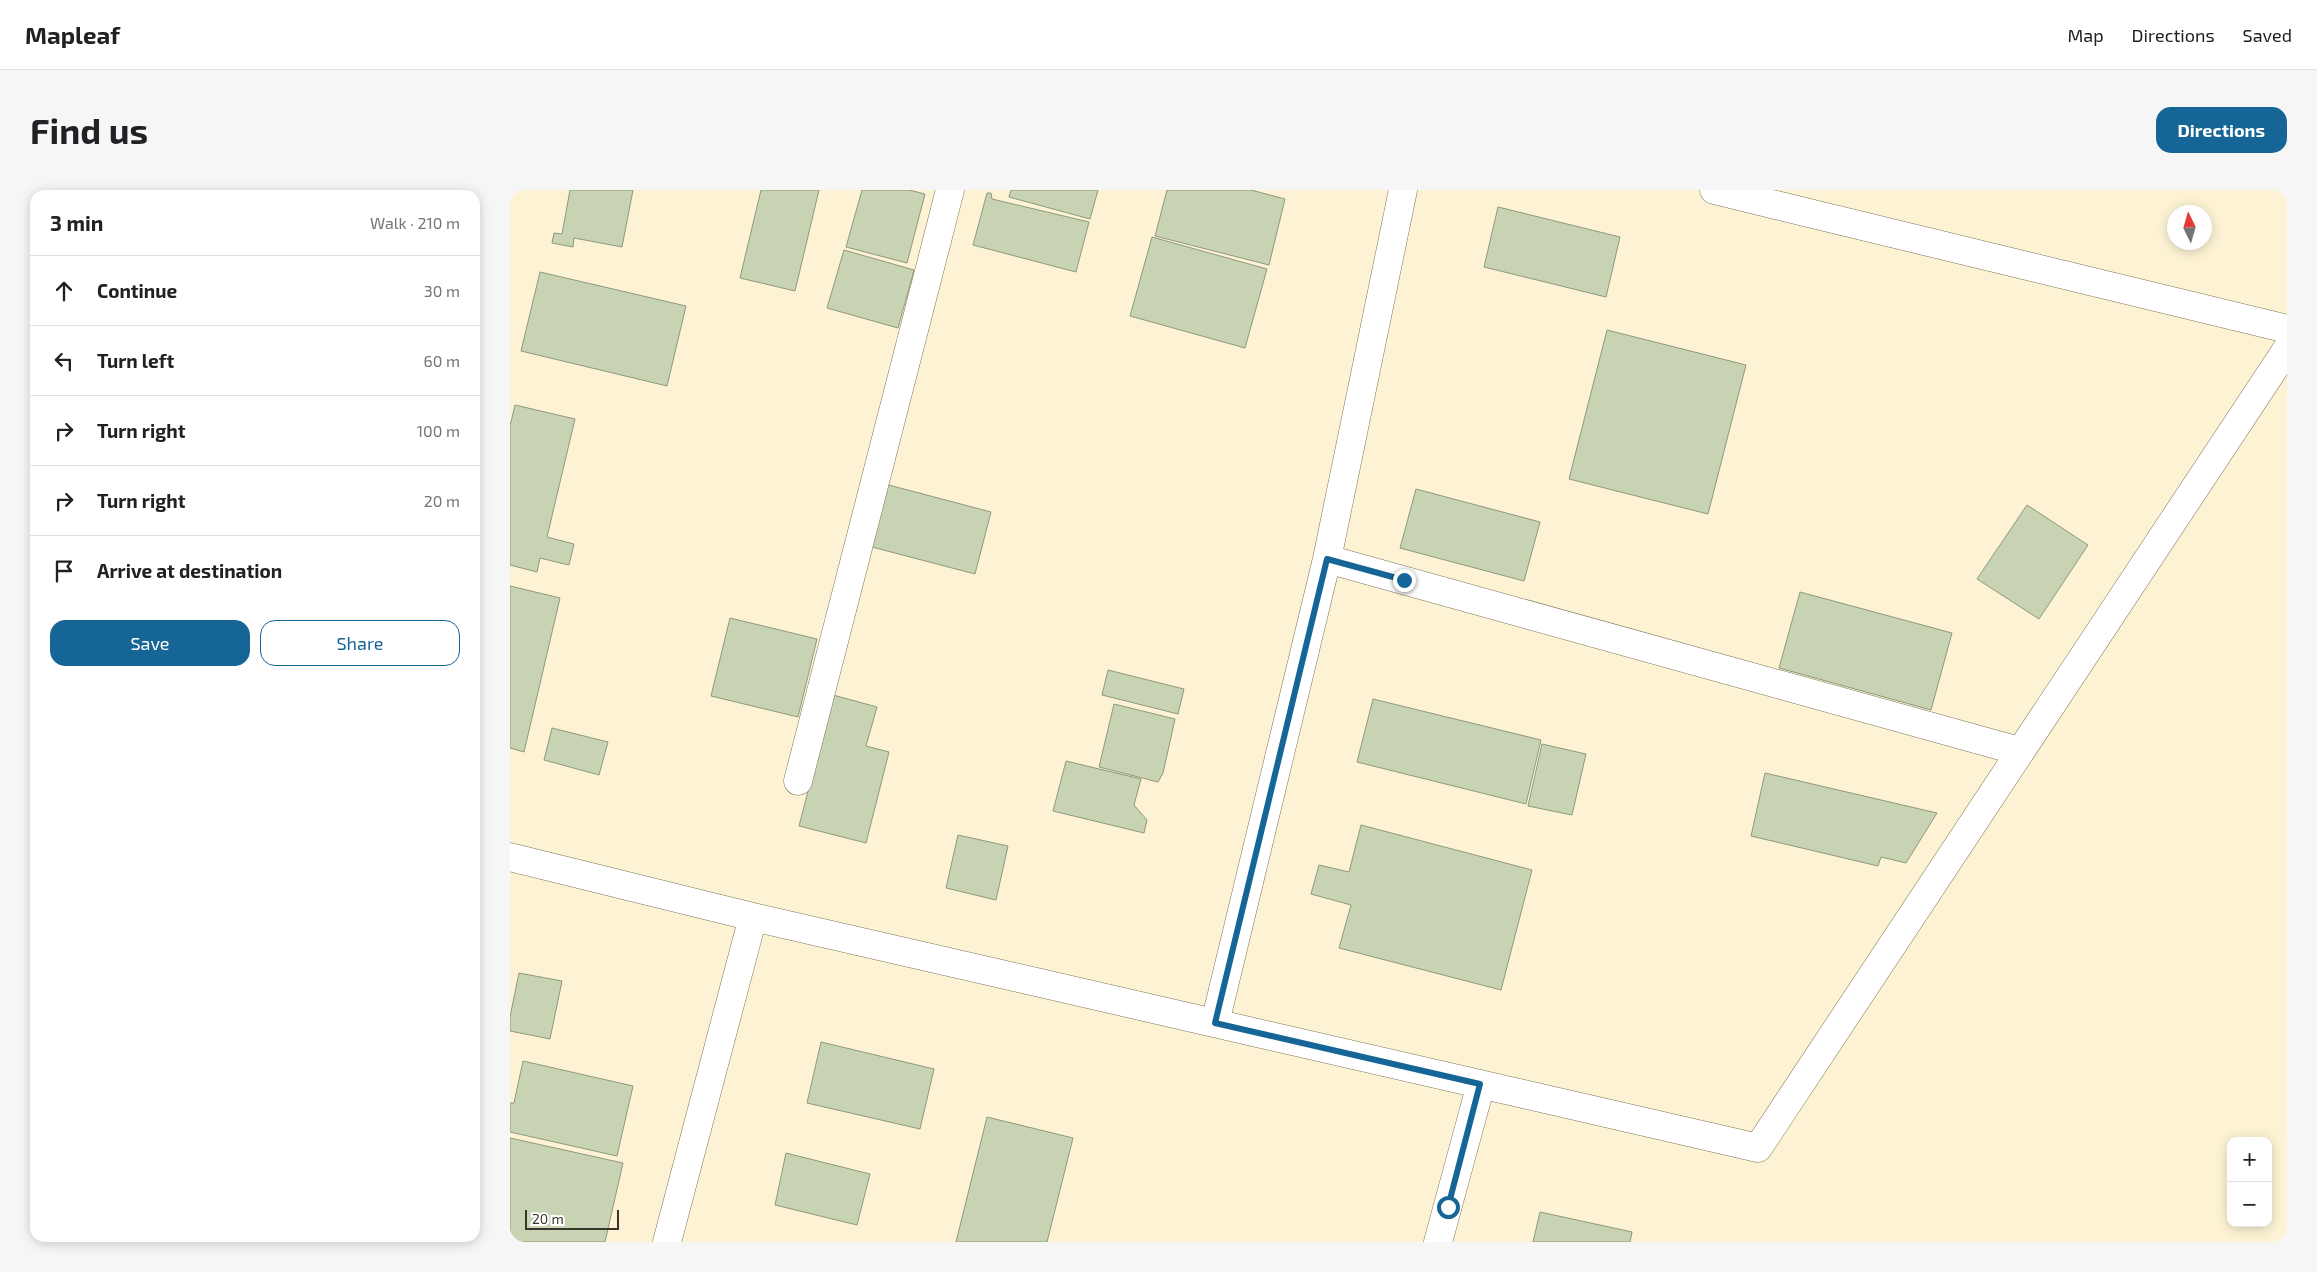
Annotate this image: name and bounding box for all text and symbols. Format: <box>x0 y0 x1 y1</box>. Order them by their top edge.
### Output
text: Mapleaf <box>25 20 120 49</box>
text: Map <box>2067 24 2104 46</box>
text: Directions <box>2132 24 2215 46</box>
text: Saved <box>2243 24 2292 46</box>
button: Directions <box>2156 107 2287 153</box>
text: Find us <box>30 109 148 151</box>
north arrow <box>2167 205 2212 250</box>
text: 3 min <box>50 210 103 235</box>
text: Walk · 210 m <box>370 213 460 232</box>
icon: ahead <box>50 277 78 305</box>
text: Continue <box>97 279 177 302</box>
text: 30 m <box>424 281 460 300</box>
icon: left <box>50 347 78 375</box>
text: Turn left <box>97 349 174 372</box>
text: 60 m <box>424 351 460 370</box>
icon: right <box>50 417 78 445</box>
text: Turn right <box>97 419 185 442</box>
text: 100 m <box>417 421 460 440</box>
icon: right <box>50 487 78 515</box>
text: Turn right <box>97 489 185 512</box>
text: 20 m <box>424 491 460 510</box>
icon: arrive <box>50 557 78 585</box>
text: Arrive at destination <box>97 559 282 582</box>
route end <box>1393 569 1416 592</box>
button: Save <box>50 620 250 666</box>
button: Share <box>260 620 460 666</box>
map controls <box>2227 1137 2272 1227</box>
button: + <box>2227 1137 2272 1182</box>
button: − <box>2227 1182 2272 1227</box>
route start <box>1437 1196 1460 1219</box>
scale bar <box>525 1207 619 1230</box>
text: 20 m <box>532 1210 564 1227</box>

